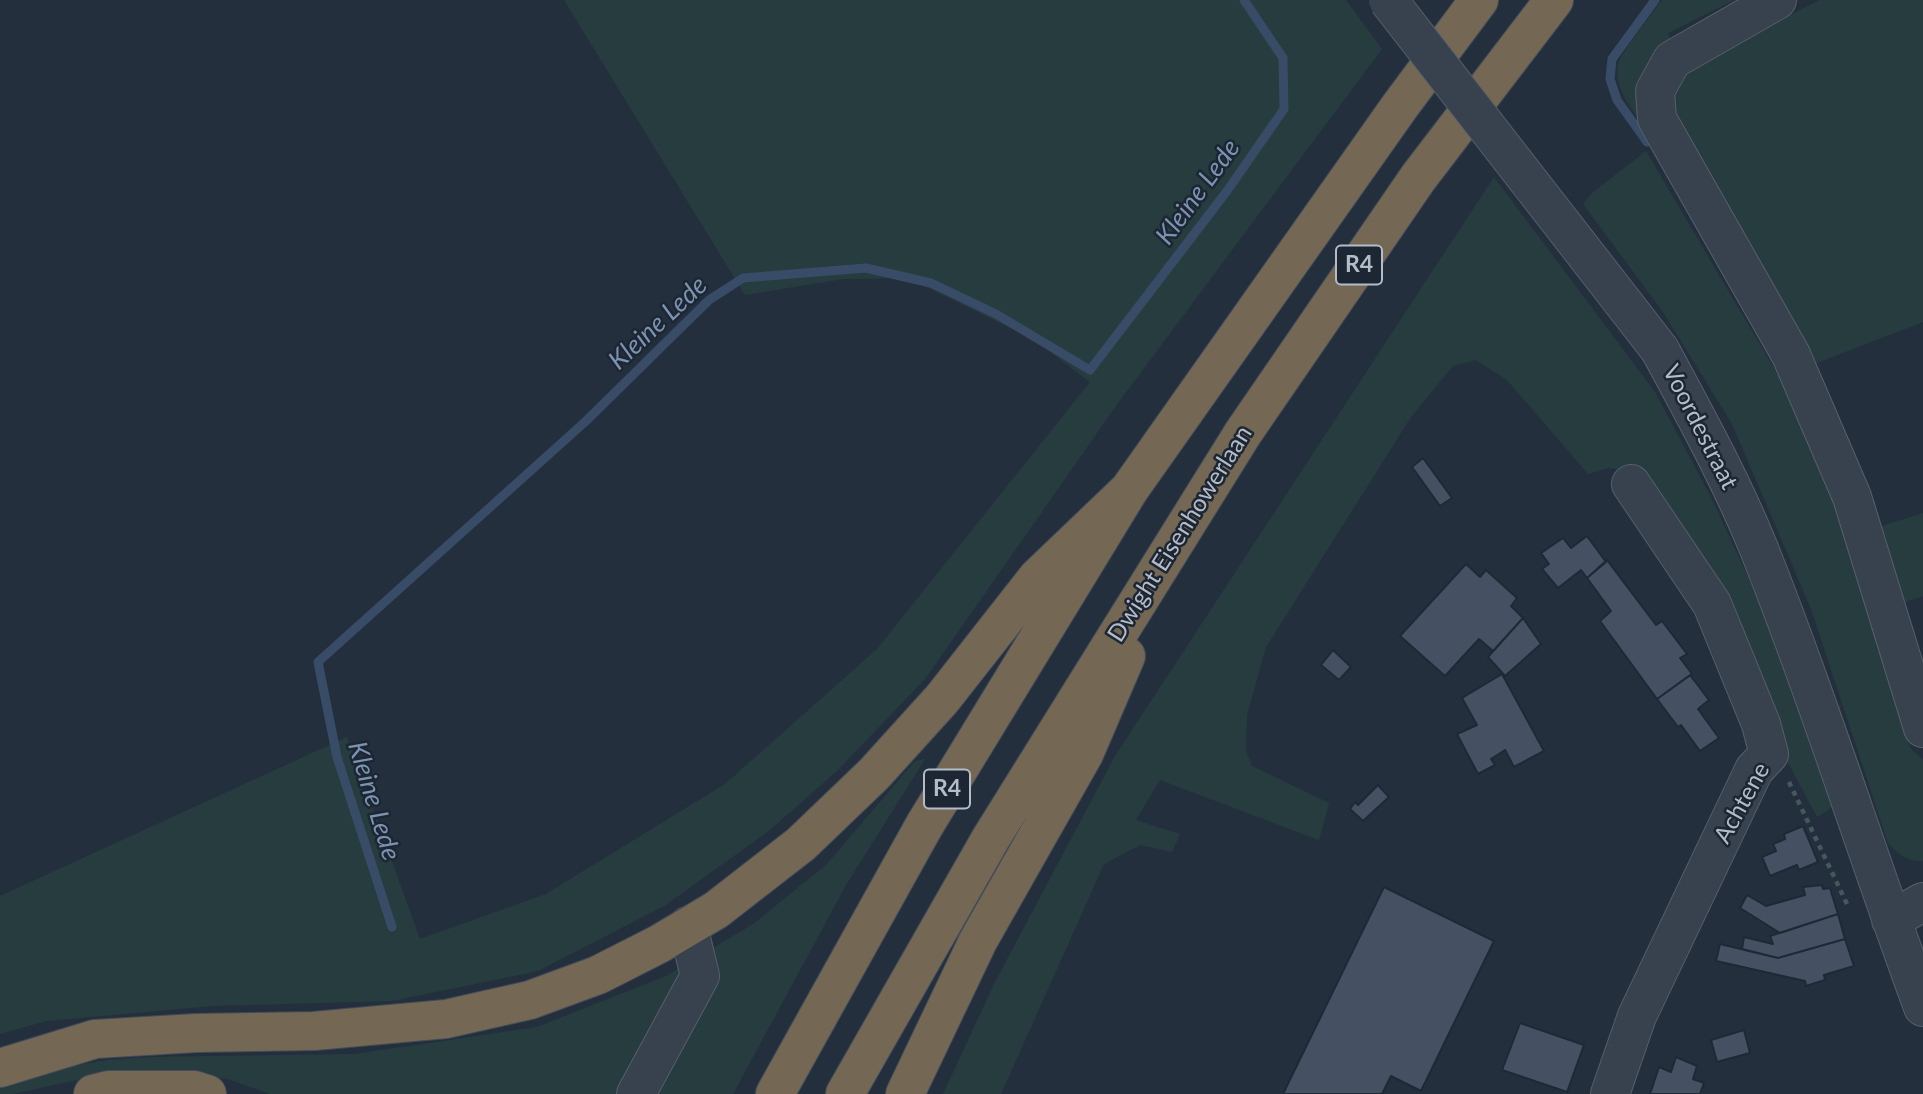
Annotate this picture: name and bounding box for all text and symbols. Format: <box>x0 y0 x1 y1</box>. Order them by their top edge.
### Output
water label: Kleine Lede <box>1149 133 1247 251</box>
road number: R4 <box>1336 246 1382 284</box>
water label: Kleine Lede <box>603 270 713 376</box>
street label: Voordestraat <box>1656 360 1744 494</box>
street label: Dwight Eisenhowerlaan <box>1102 421 1258 647</box>
water label: Kleine Lede <box>341 738 407 864</box>
street label: Achtene <box>1708 758 1776 848</box>
road number: R4 <box>924 769 970 808</box>

